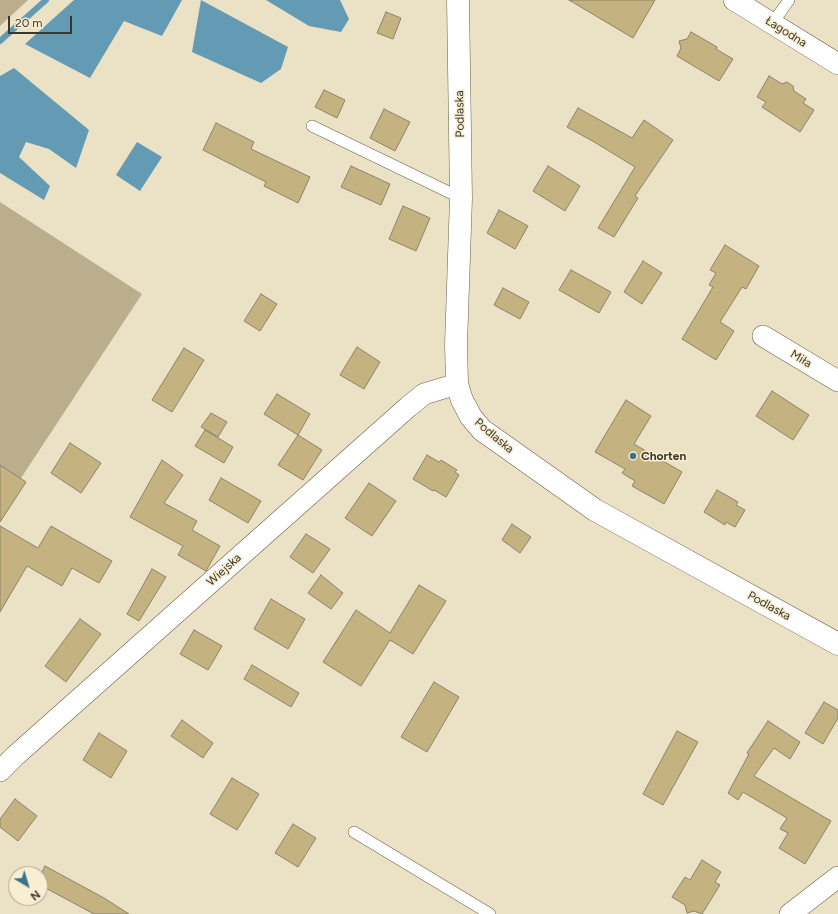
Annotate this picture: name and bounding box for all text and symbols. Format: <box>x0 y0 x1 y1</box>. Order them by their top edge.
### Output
scale bar <box>10 8 74 34</box>
street label: Łagodna <box>763 14 809 50</box>
text: 20 m <box>15 16 43 30</box>
street label: Podlaska <box>452 90 468 138</box>
street label: Miła <box>788 347 814 371</box>
street label: Podlaska <box>471 415 517 457</box>
place label: Chorten <box>641 449 686 463</box>
marker: Chorten <box>628 451 638 461</box>
street label: Wiejska <box>204 551 244 589</box>
street label: Podlaska <box>745 588 793 624</box>
north arrow <box>8 866 48 906</box>
text: N <box>28 887 42 903</box>

